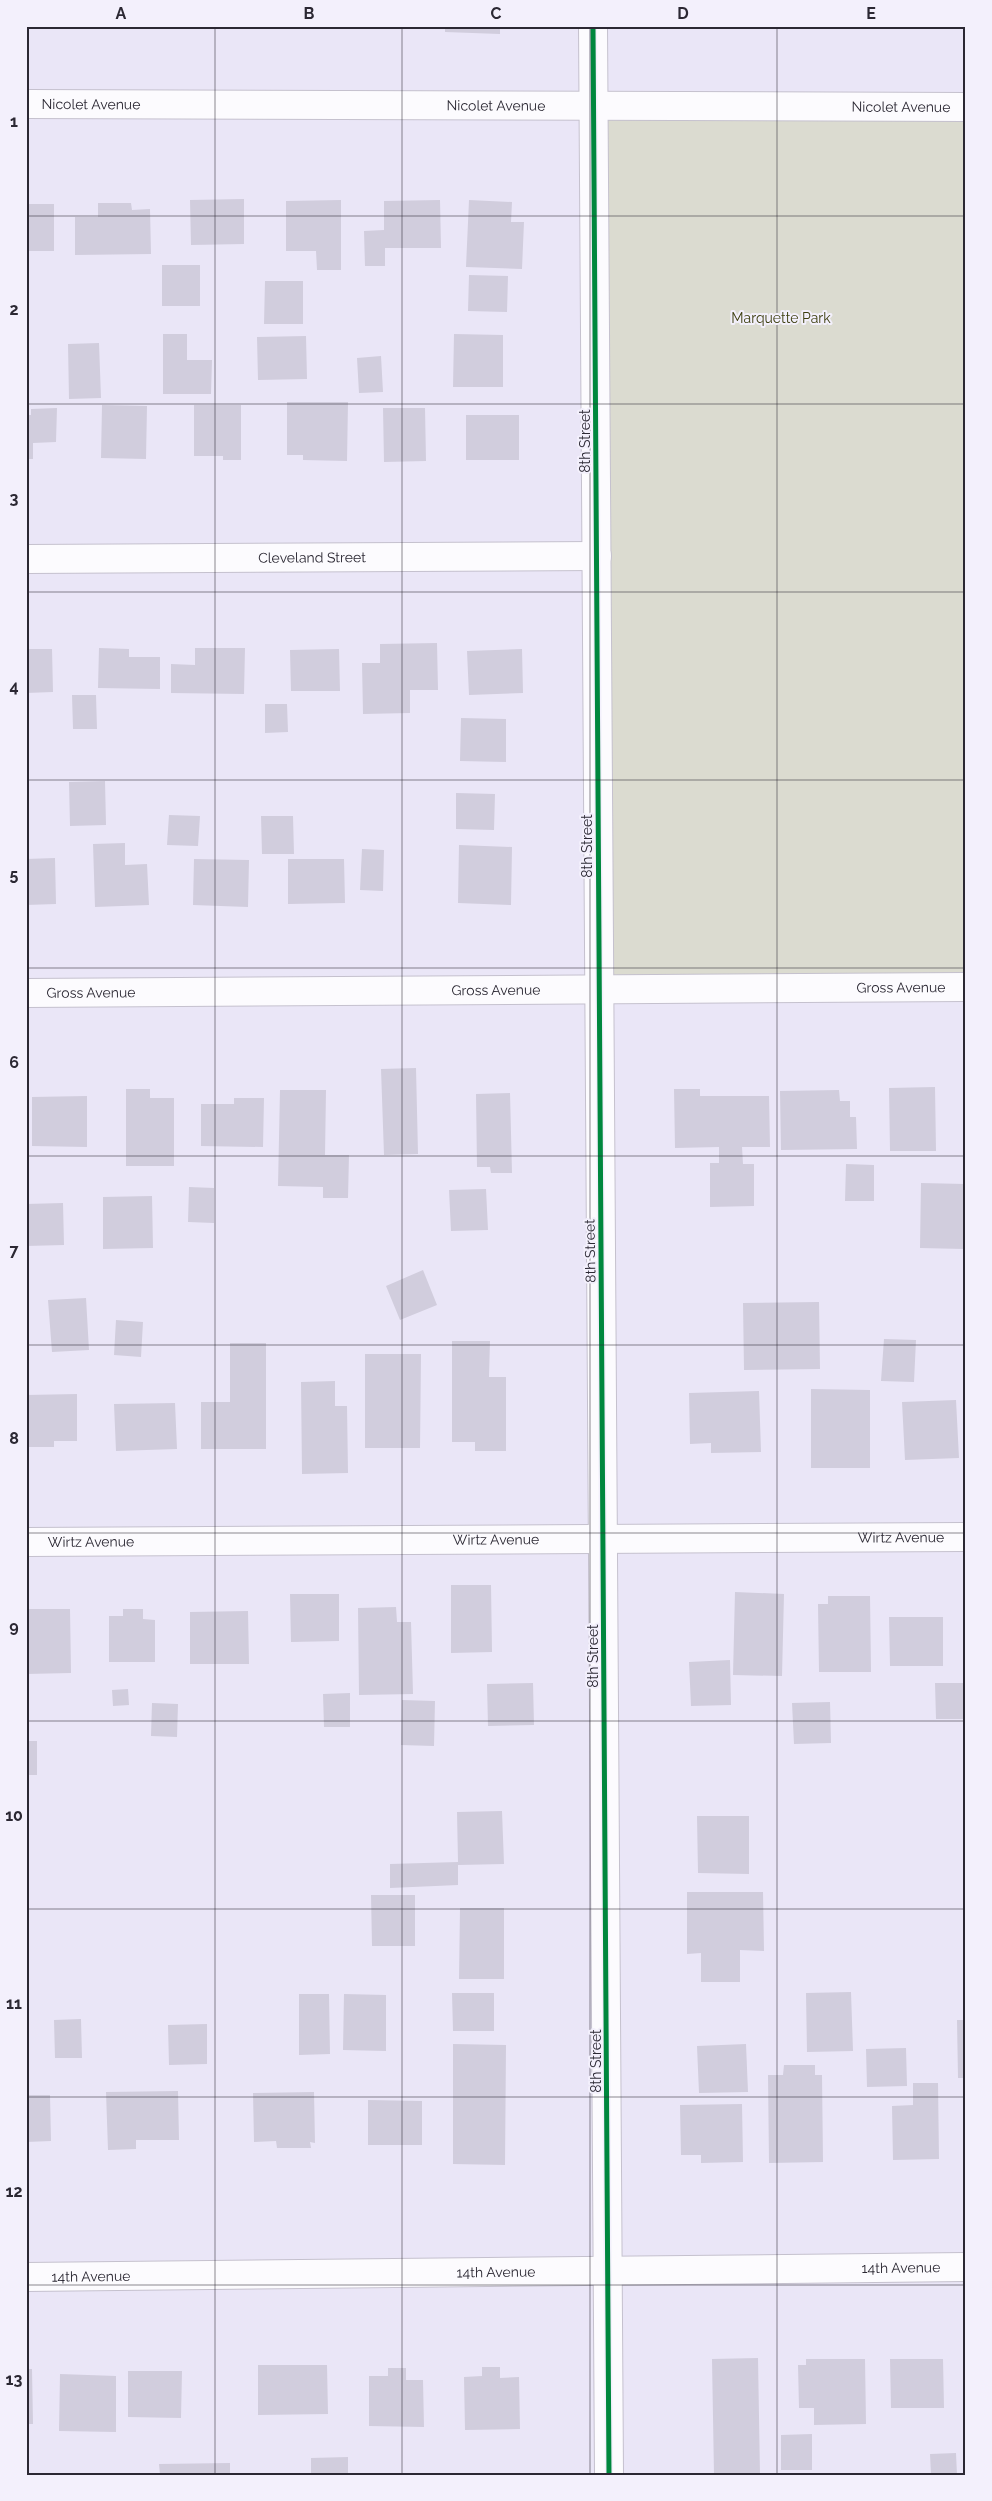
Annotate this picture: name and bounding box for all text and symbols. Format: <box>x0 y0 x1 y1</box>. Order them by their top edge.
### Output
text: A <box>116 4 127 23</box>
text: B <box>304 4 315 23</box>
text: C <box>491 4 502 23</box>
text: D <box>677 4 689 23</box>
text: E <box>866 4 876 23</box>
street label: Nicolet Avenue <box>42 96 140 112</box>
street label: Nicolet Avenue <box>447 97 545 114</box>
street label: Nicolet Avenue <box>852 99 950 115</box>
text: 1 <box>10 112 18 131</box>
text: 2 <box>9 300 19 319</box>
park label: Marquette Park <box>731 310 831 326</box>
street label: 8th Street <box>577 409 593 473</box>
text: 3 <box>10 489 19 508</box>
street label: Cleveland Street <box>258 549 366 566</box>
text: 4 <box>9 677 19 696</box>
street label: 8th Street <box>579 814 595 878</box>
text: 5 <box>10 865 19 884</box>
street label: Gross Avenue <box>856 979 945 996</box>
street label: Gross Avenue <box>451 982 541 998</box>
street label: Gross Avenue <box>46 984 136 1001</box>
text: 6 <box>9 1053 19 1072</box>
street label: 8th Street <box>581 1219 599 1283</box>
text: 7 <box>10 1241 19 1260</box>
text: 8 <box>9 1429 19 1448</box>
street label: Wirtz Avenue <box>858 1529 944 1546</box>
street label: Wirtz Avenue <box>453 1531 539 1548</box>
street label: Wirtz Avenue <box>48 1533 134 1550</box>
text: 9 <box>9 1617 19 1636</box>
street label: 8th Street <box>585 1624 601 1688</box>
text: 10 <box>5 1806 23 1825</box>
text: 11 <box>6 1994 22 2013</box>
street label: 8th Street <box>588 2029 604 2093</box>
text: 12 <box>6 2182 22 2201</box>
street label: 14th Avenue <box>861 2259 940 2276</box>
street label: 14th Avenue <box>456 2264 535 2280</box>
street label: 14th Avenue <box>51 2268 131 2285</box>
text: 13 <box>6 2370 22 2389</box>

